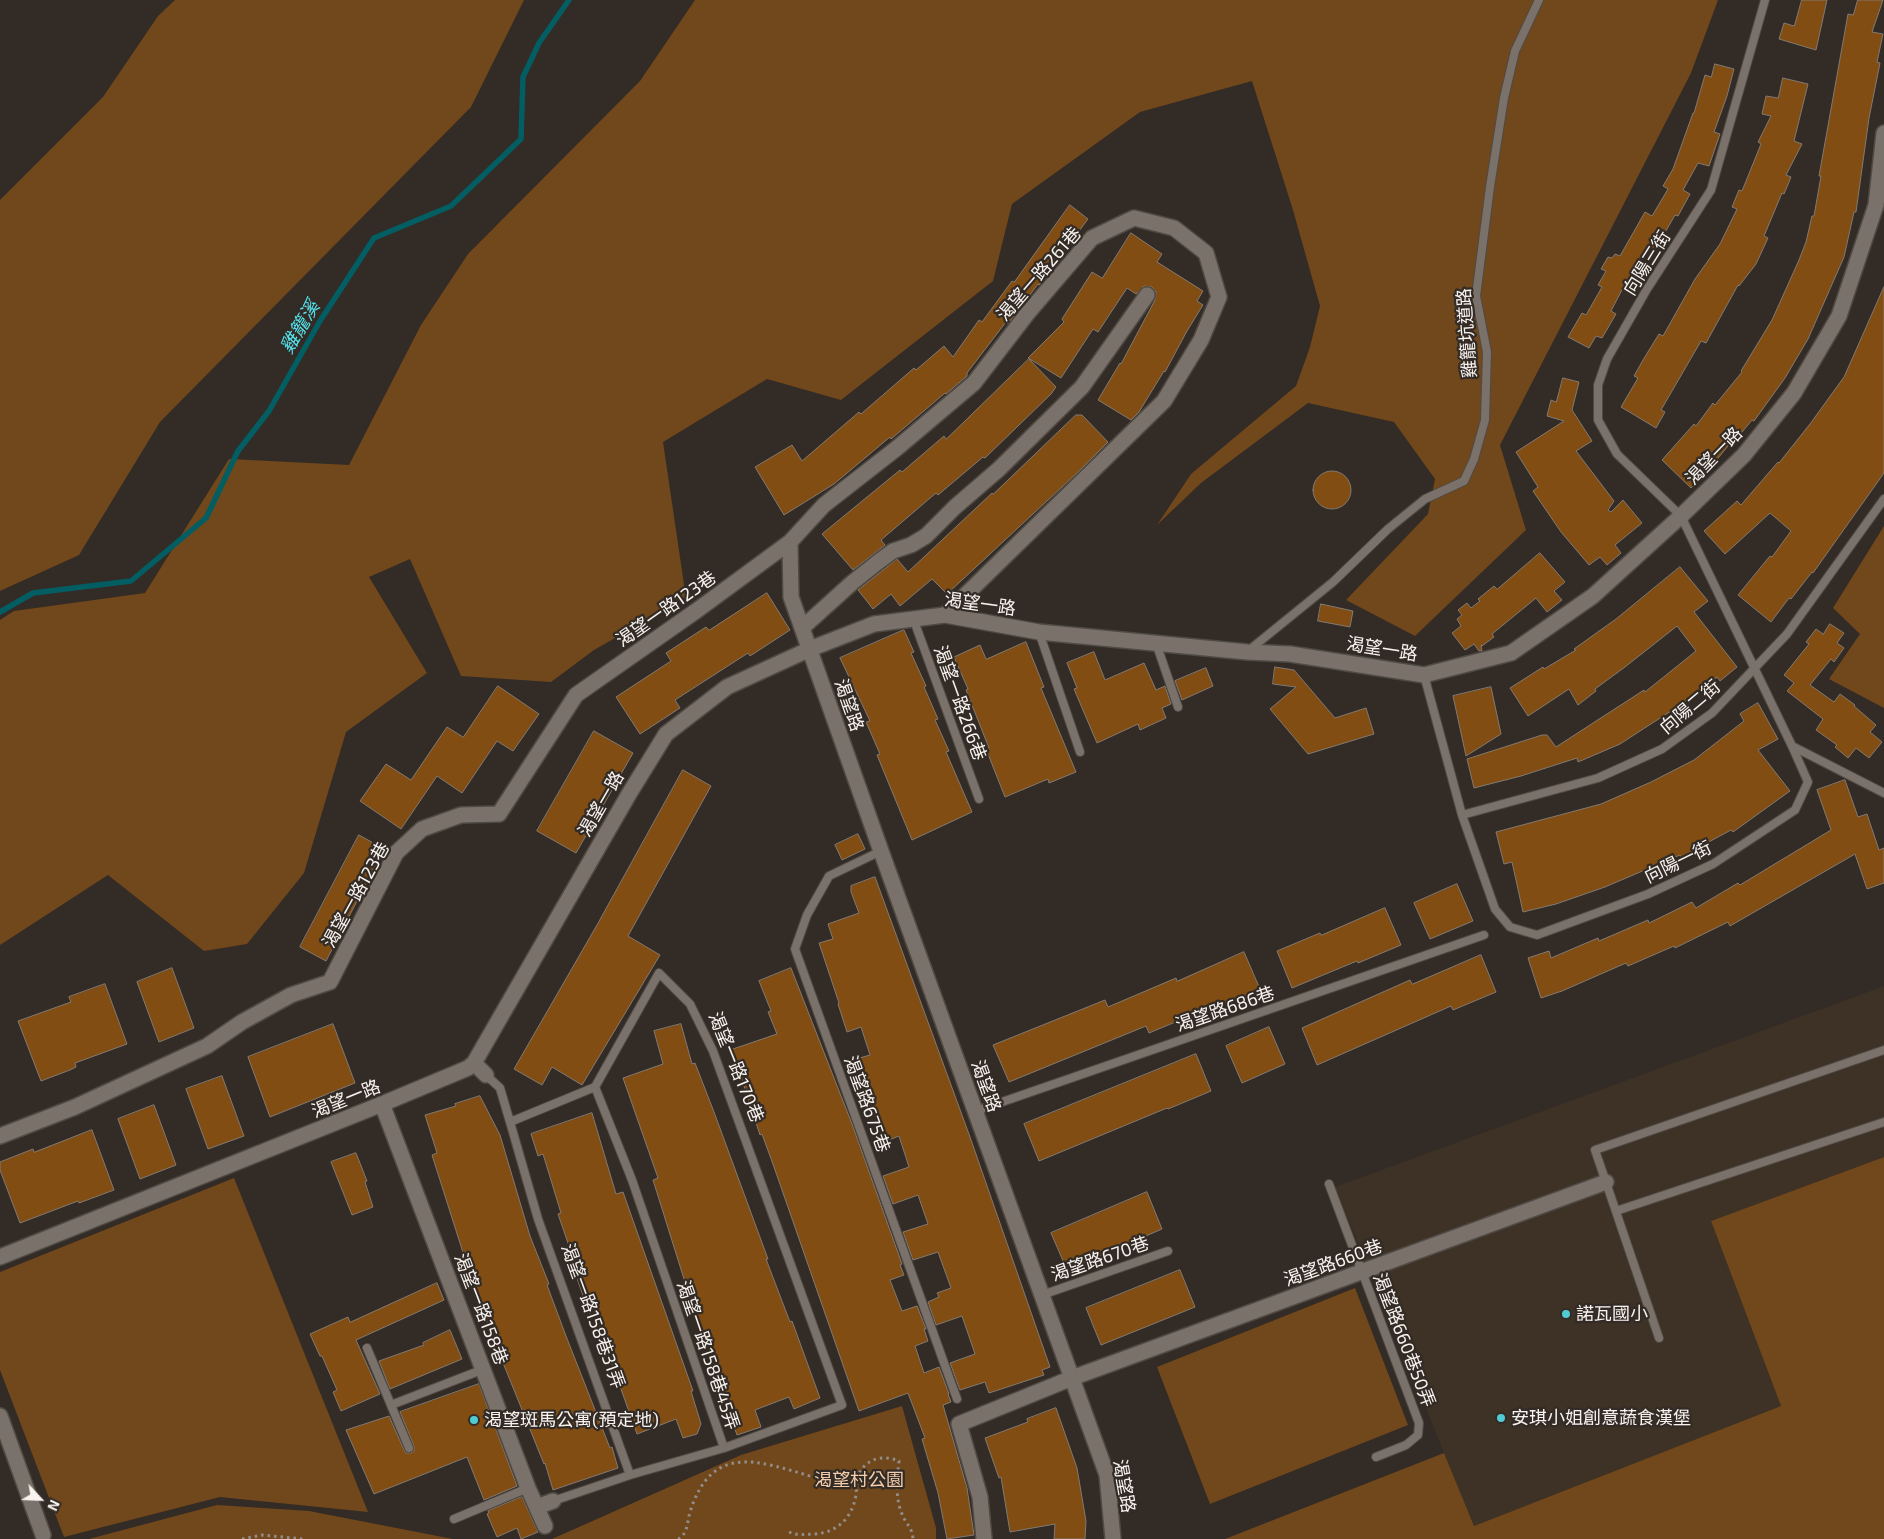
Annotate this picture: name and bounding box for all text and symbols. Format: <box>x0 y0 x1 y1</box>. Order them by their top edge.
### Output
street label: 渴望一路261巷 <box>992 223 1086 325</box>
street label: 向陽三街 <box>1619 227 1675 299</box>
street label: 雞籠坑道路 <box>1453 287 1481 379</box>
water label: 雞籠溪 <box>276 297 324 357</box>
street label: 渴望一路 <box>1681 423 1747 489</box>
street label: 渴望一路123巷 <box>612 567 720 651</box>
street label: 渴望一路 <box>943 588 1017 620</box>
street label: 渴望一路 <box>1345 633 1419 665</box>
street label: 渴望一路266巷 <box>929 643 991 763</box>
street label: 渴望路 <box>830 676 868 734</box>
street label: 向陽二街 <box>1655 676 1725 738</box>
street label: 渴望一路 <box>574 767 628 841</box>
street label: 向陽一街 <box>1641 837 1715 887</box>
street label: 渴望一路123巷 <box>318 838 394 952</box>
street label: 渴望路686巷 <box>1173 982 1277 1036</box>
street label: 渴望一路170巷 <box>704 1009 768 1125</box>
street label: 渴望路675巷 <box>840 1053 894 1155</box>
street label: 渴望路 <box>967 1057 1005 1115</box>
street label: 渴望一路 <box>309 1076 383 1122</box>
street label: 渴望路670巷 <box>1048 1232 1152 1286</box>
street label: 渴望路660巷 <box>1281 1235 1385 1291</box>
street label: 渴望一路158巷31弄 <box>557 1240 629 1392</box>
street label: 渴望一路158巷 <box>450 1250 512 1368</box>
street label: 渴望路660巷50弄 <box>1368 1270 1440 1410</box>
street label: 渴望一路158巷45弄 <box>672 1278 744 1432</box>
place label: 諾瓦國小 <box>1576 1303 1648 1325</box>
marker: 諾瓦國小 <box>1560 1308 1572 1320</box>
place label: 安琪小姐創意蔬食漢堡 <box>1511 1407 1691 1429</box>
place label: 渴望斑馬公寓(預定地) <box>484 1409 659 1431</box>
marker: 安琪小姐創意蔬食漢堡 <box>1495 1412 1507 1424</box>
marker: 渴望斑馬公寓(預定地) <box>468 1414 480 1426</box>
street label: 渴望路 <box>1109 1458 1139 1514</box>
park label: 渴望村公園 <box>814 1469 904 1491</box>
north arrow <box>15 1474 65 1524</box>
text: N <box>44 1497 64 1514</box>

